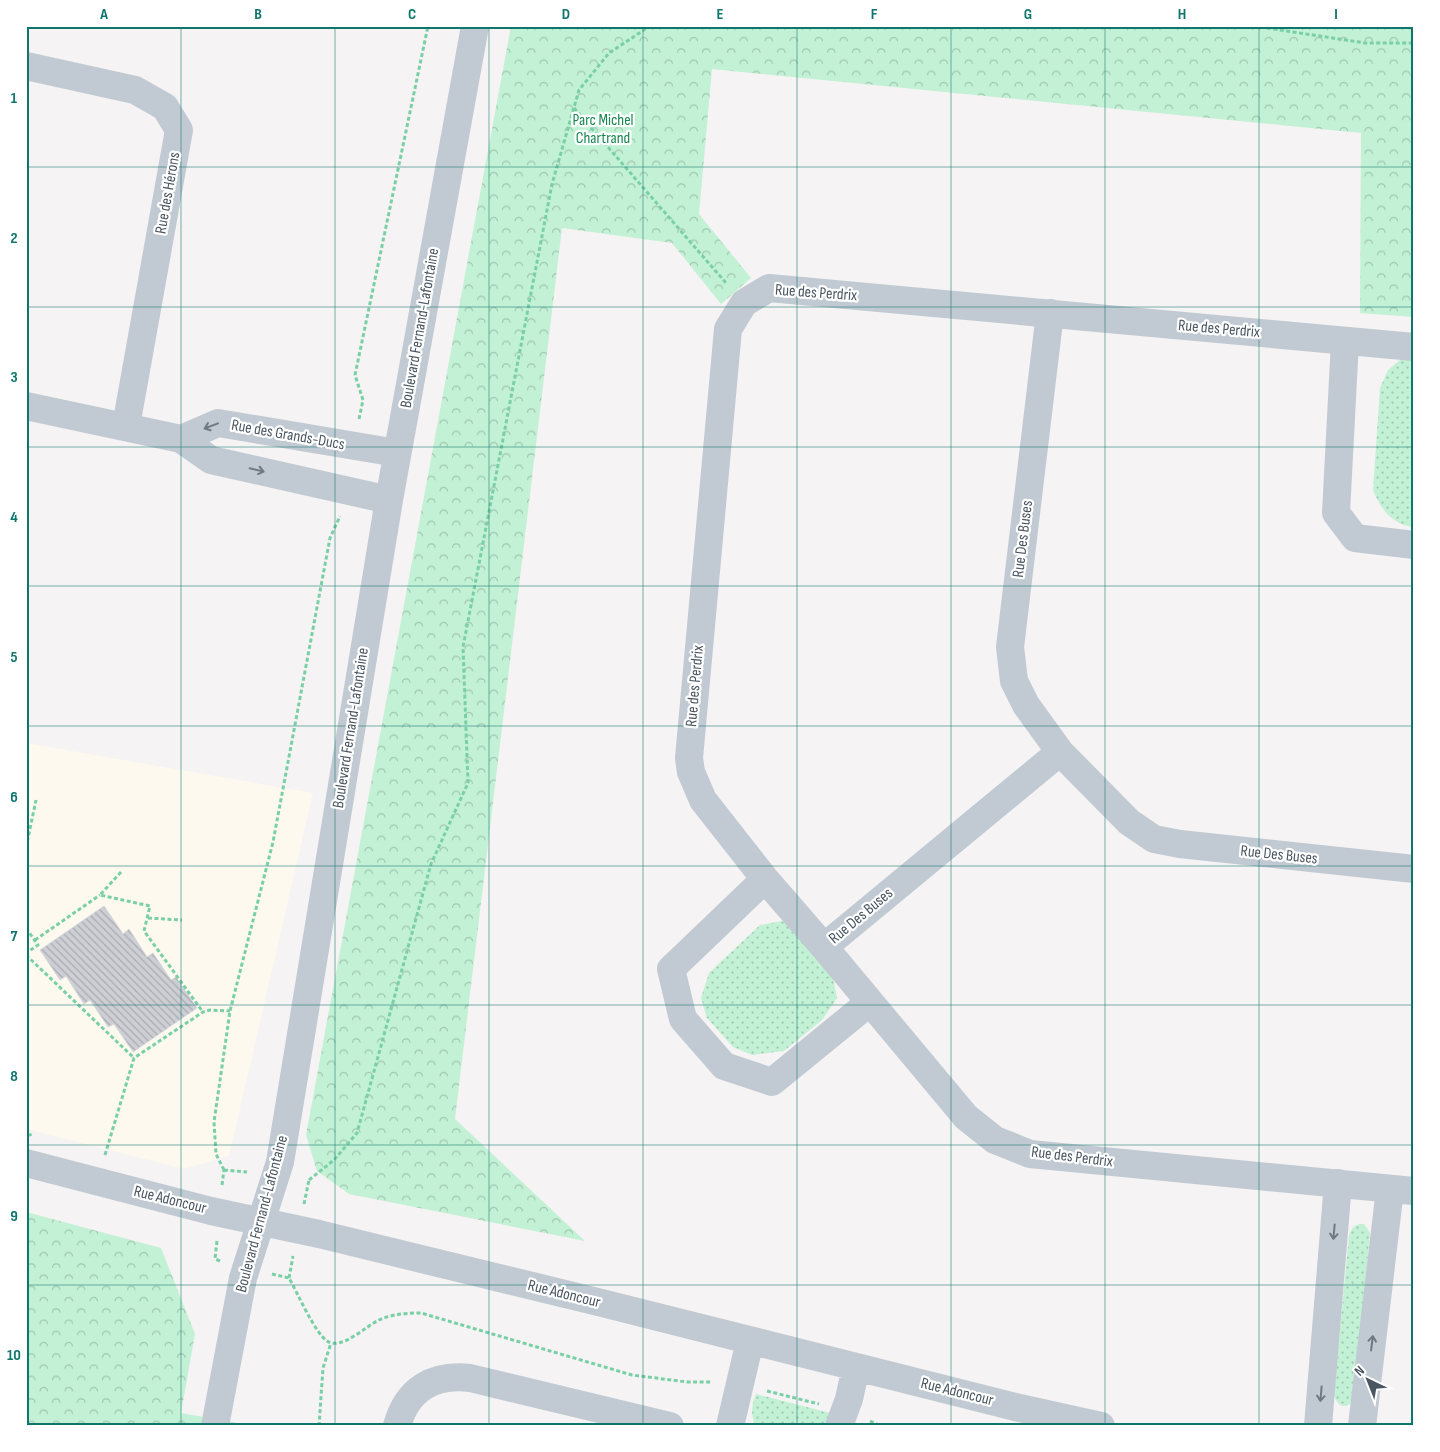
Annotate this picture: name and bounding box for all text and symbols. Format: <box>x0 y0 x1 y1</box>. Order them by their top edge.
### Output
text: A <box>99 5 108 24</box>
text: B <box>254 5 262 24</box>
text: C <box>408 5 416 24</box>
text: D <box>562 5 570 24</box>
text: E <box>717 5 724 24</box>
text: F <box>871 5 878 24</box>
text: G <box>1024 5 1032 24</box>
text: H <box>1178 5 1186 24</box>
text: I <box>1334 5 1338 24</box>
text: 1 <box>11 89 18 108</box>
park label: Parc Michel Chartrand <box>572 111 634 148</box>
street label: Rue des Hérons <box>151 150 185 235</box>
text: 2 <box>10 229 18 248</box>
street label: Boulevard Fernand-Lafontaine <box>397 247 443 409</box>
street label: Rue des Perdrix <box>774 281 858 305</box>
street label: Rue des Perdrix <box>1177 316 1261 342</box>
text: 3 <box>10 368 18 387</box>
street label: Rue des Grands-Ducs <box>230 416 346 454</box>
one-way arrow <box>204 422 219 431</box>
one-way arrow <box>249 466 265 475</box>
street label: Rue Des Buses <box>1009 499 1037 579</box>
text: 4 <box>10 508 18 527</box>
street label: Rue des Perdrix <box>682 644 708 728</box>
street label: Boulevard Fernand-Lafontaine <box>329 647 373 809</box>
text: 5 <box>10 648 18 667</box>
text: 6 <box>10 788 18 807</box>
street label: Rue Des Buses <box>1240 842 1319 869</box>
street label: Rue Des Buses <box>825 884 897 948</box>
text: 7 <box>11 927 18 946</box>
text: 8 <box>10 1067 18 1086</box>
street label: Boulevard Fernand-Lafontaine <box>232 1133 292 1295</box>
street label: Rue des Perdrix <box>1030 1143 1114 1171</box>
street label: Rue Adoncour <box>132 1182 209 1218</box>
text: 9 <box>10 1207 18 1226</box>
one-way arrow <box>1329 1224 1338 1240</box>
street label: Rue Adoncour <box>526 1276 603 1312</box>
one-way arrow <box>1367 1335 1377 1351</box>
text: 10 <box>7 1346 21 1365</box>
north arrow <box>1342 1354 1392 1404</box>
text: N <box>1351 1362 1368 1380</box>
street label: Rue Adoncour <box>919 1374 996 1410</box>
one-way arrow <box>1316 1386 1325 1402</box>

